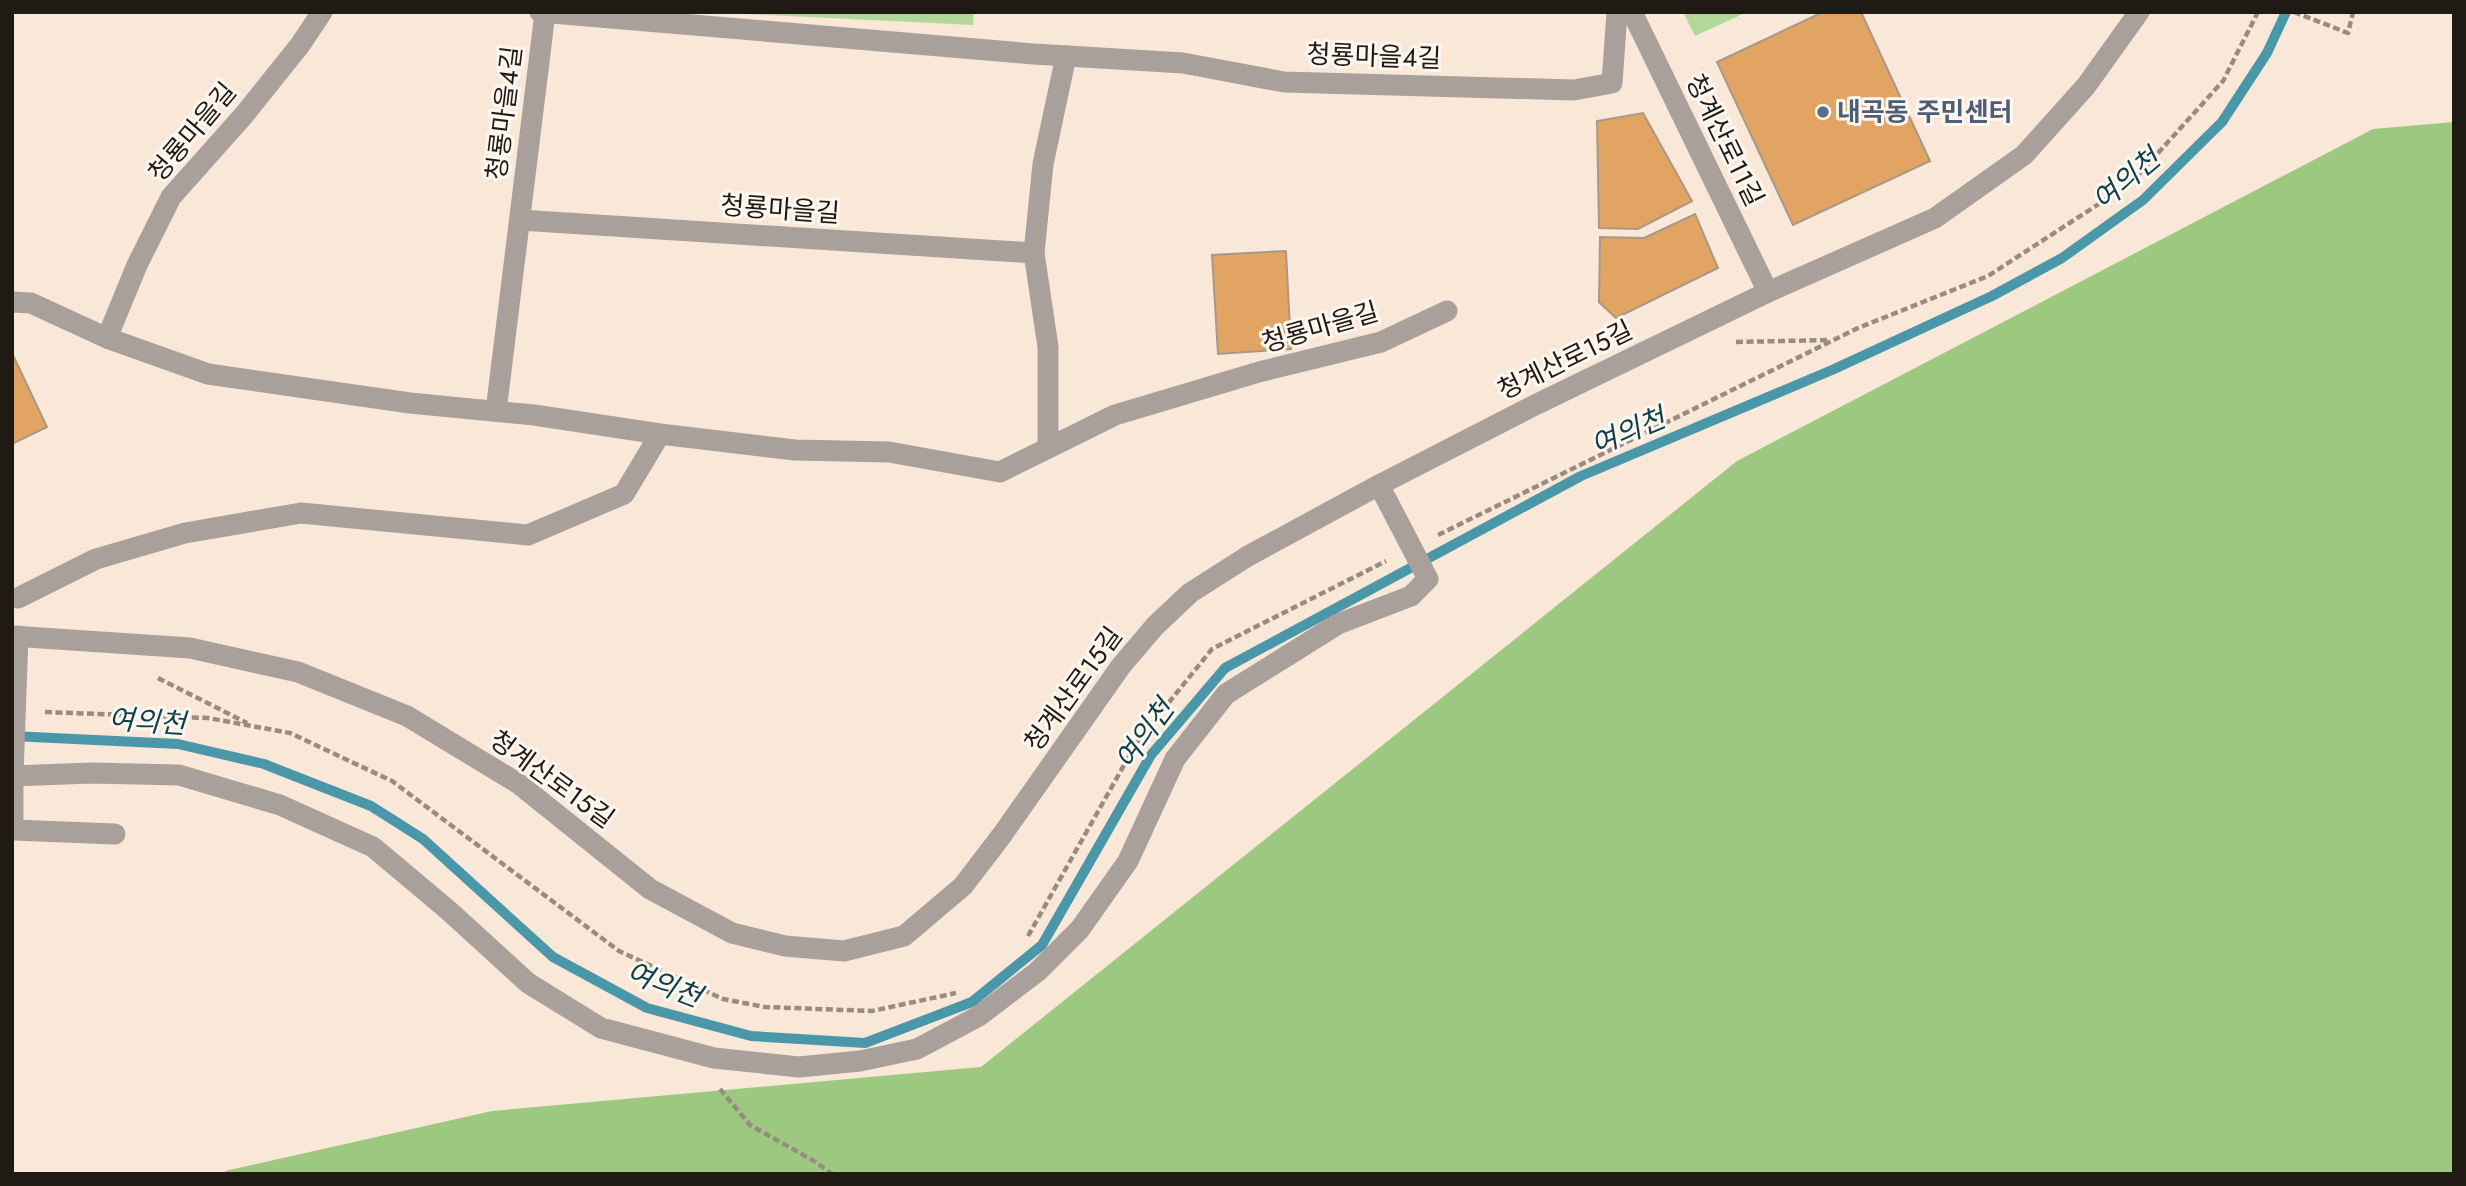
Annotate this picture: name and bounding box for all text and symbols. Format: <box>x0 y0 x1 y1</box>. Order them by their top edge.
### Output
street label: 청룡마을4길 <box>1306 35 1442 77</box>
street label: 청룡마을4길 <box>477 44 531 182</box>
street label: 청계산로11길 <box>1677 67 1773 213</box>
street label: 청룡마을길 <box>139 74 245 190</box>
place label: 내곡동 주민센터 <box>1837 93 2012 131</box>
marker: 내곡동 주민센터 <box>1815 104 1831 120</box>
water label: 여의천 <box>2084 137 2172 220</box>
street label: 청룡마을길 <box>719 186 841 232</box>
street label: 청룡마을길 <box>1257 292 1383 362</box>
street label: 청계산로15길 <box>1491 311 1639 409</box>
water label: 여의천 <box>1585 396 1675 465</box>
street label: 청계산로15길 <box>1015 619 1131 759</box>
water label: 여의천 <box>1105 688 1186 778</box>
water label: 여의천 <box>107 698 190 745</box>
street label: 청계산로15길 <box>482 721 622 837</box>
water label: 여의천 <box>620 951 710 1019</box>

